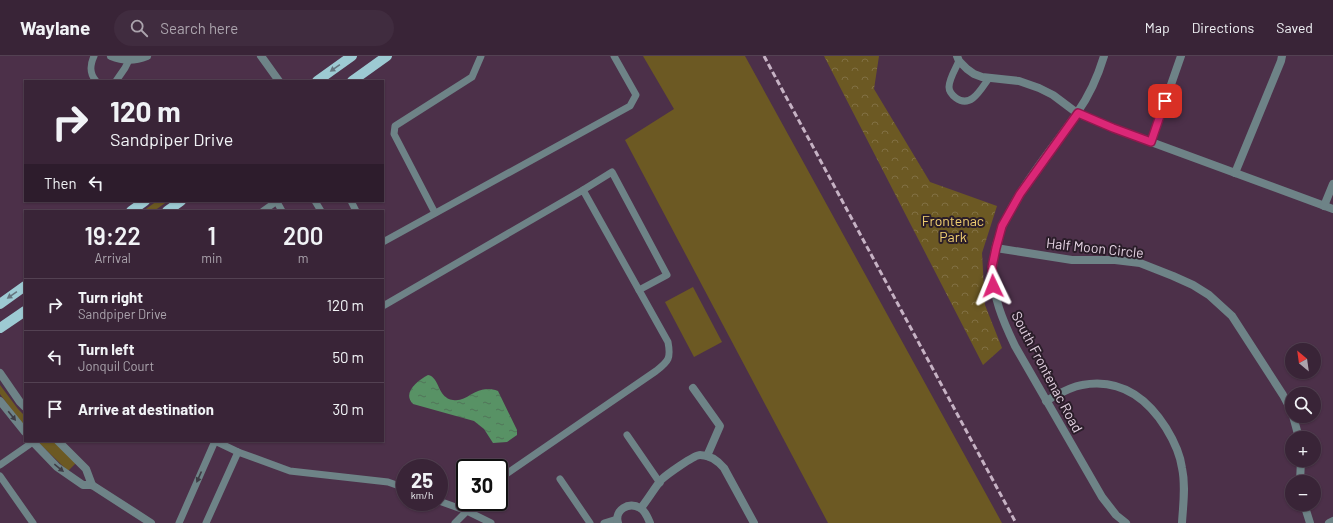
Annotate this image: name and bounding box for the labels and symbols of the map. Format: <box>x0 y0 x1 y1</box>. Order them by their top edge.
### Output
one-way arrow <box>329 64 340 73</box>
pin <box>1148 84 1182 118</box>
park label: Frontenac Park <box>922 212 984 245</box>
street label: Half Moon Circle <box>1045 234 1145 261</box>
position arrow <box>972 265 1014 307</box>
one-way arrow <box>7 291 18 299</box>
street label: South Frontenac Road <box>1008 308 1087 435</box>
north arrow <box>1285 343 1321 379</box>
one-way arrow <box>8 411 17 422</box>
speed limit sign: 30 <box>456 459 508 511</box>
one-way arrow <box>54 464 65 472</box>
one-way arrow <box>196 471 202 482</box>

